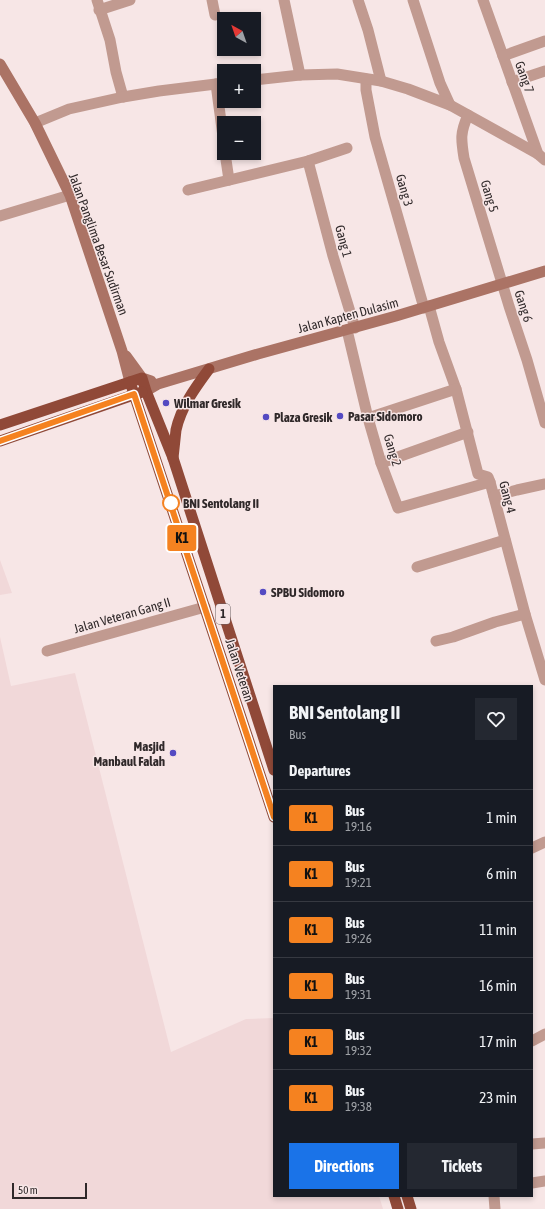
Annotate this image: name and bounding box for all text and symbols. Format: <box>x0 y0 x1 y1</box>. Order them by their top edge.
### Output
north arrow <box>217 12 261 56</box>
map controls <box>217 12 261 160</box>
street label: Gang 7 <box>512 59 537 95</box>
button: + <box>217 64 261 108</box>
button: − <box>217 116 261 160</box>
street label: Jalan Panglima Besar Sudirman <box>66 171 131 317</box>
street label: Gang 3 <box>393 172 416 208</box>
street label: Gang 5 <box>478 178 501 214</box>
street label: Gang 1 <box>332 223 355 259</box>
street label: Gang 6 <box>511 288 536 324</box>
street label: Jalan Kapten Dulasim <box>296 295 400 336</box>
place label: Wilmar Gresik <box>173 396 241 411</box>
marker: Wilmar Gresik <box>161 398 171 408</box>
place label: Pasar Sidomoro <box>348 409 423 424</box>
place label: Plaza Gresik <box>274 410 333 425</box>
marker: Pasar Sidomoro <box>335 411 345 421</box>
marker: Plaza Gresik <box>261 412 271 422</box>
street label: Gang 2 <box>381 432 404 468</box>
street label: Gang 4 <box>496 479 519 515</box>
marker: BNI Sentolang II <box>162 494 180 512</box>
place label: BNI Sentolang II <box>183 496 259 511</box>
line badge: K1 <box>164 525 200 551</box>
text: K1 <box>175 530 189 546</box>
place label: SPBU Sidomoro <box>271 585 345 600</box>
marker: SPBU Sidomoro <box>258 587 268 597</box>
street label: Jalan Veteran Gang II <box>72 594 172 636</box>
road number: 1 <box>216 604 230 624</box>
street label: Jalan Veteran <box>222 637 257 703</box>
button: heart <box>475 698 517 740</box>
text: BNI Sentolang II <box>289 701 400 723</box>
text: Bus <box>289 727 306 742</box>
place label: Masjid Manbaul Falah <box>93 739 165 769</box>
marker: Masjid Manbaul Falah <box>168 748 178 758</box>
text: Departures <box>289 762 351 779</box>
text: Bus <box>345 802 365 819</box>
text: 1 min <box>486 809 517 826</box>
text: K1 <box>304 810 318 826</box>
text: 19:16 <box>345 819 372 834</box>
text: Bus <box>345 858 365 875</box>
text: 6 min <box>486 865 517 882</box>
text: K1 <box>304 866 318 882</box>
text: 19:21 <box>345 875 372 890</box>
text: Bus <box>345 914 365 931</box>
text: 11 min <box>479 921 517 938</box>
text: K1 <box>304 922 318 938</box>
text: 19:26 <box>345 931 372 946</box>
text: Bus <box>345 970 365 987</box>
text: 16 min <box>479 977 517 994</box>
text: K1 <box>304 978 318 994</box>
text: 19:31 <box>345 987 372 1002</box>
text: Bus <box>345 1026 365 1043</box>
text: 17 min <box>479 1033 517 1050</box>
text: K1 <box>304 1034 318 1050</box>
text: 19:32 <box>345 1043 372 1058</box>
text: Bus <box>345 1082 365 1099</box>
text: 23 min <box>479 1089 517 1106</box>
text: K1 <box>304 1090 318 1106</box>
text: 19:38 <box>345 1099 372 1114</box>
button: Directions <box>289 1143 399 1189</box>
button: Tickets <box>407 1143 517 1189</box>
scale bar <box>12 1181 87 1200</box>
text: 50 m <box>18 1184 38 1196</box>

